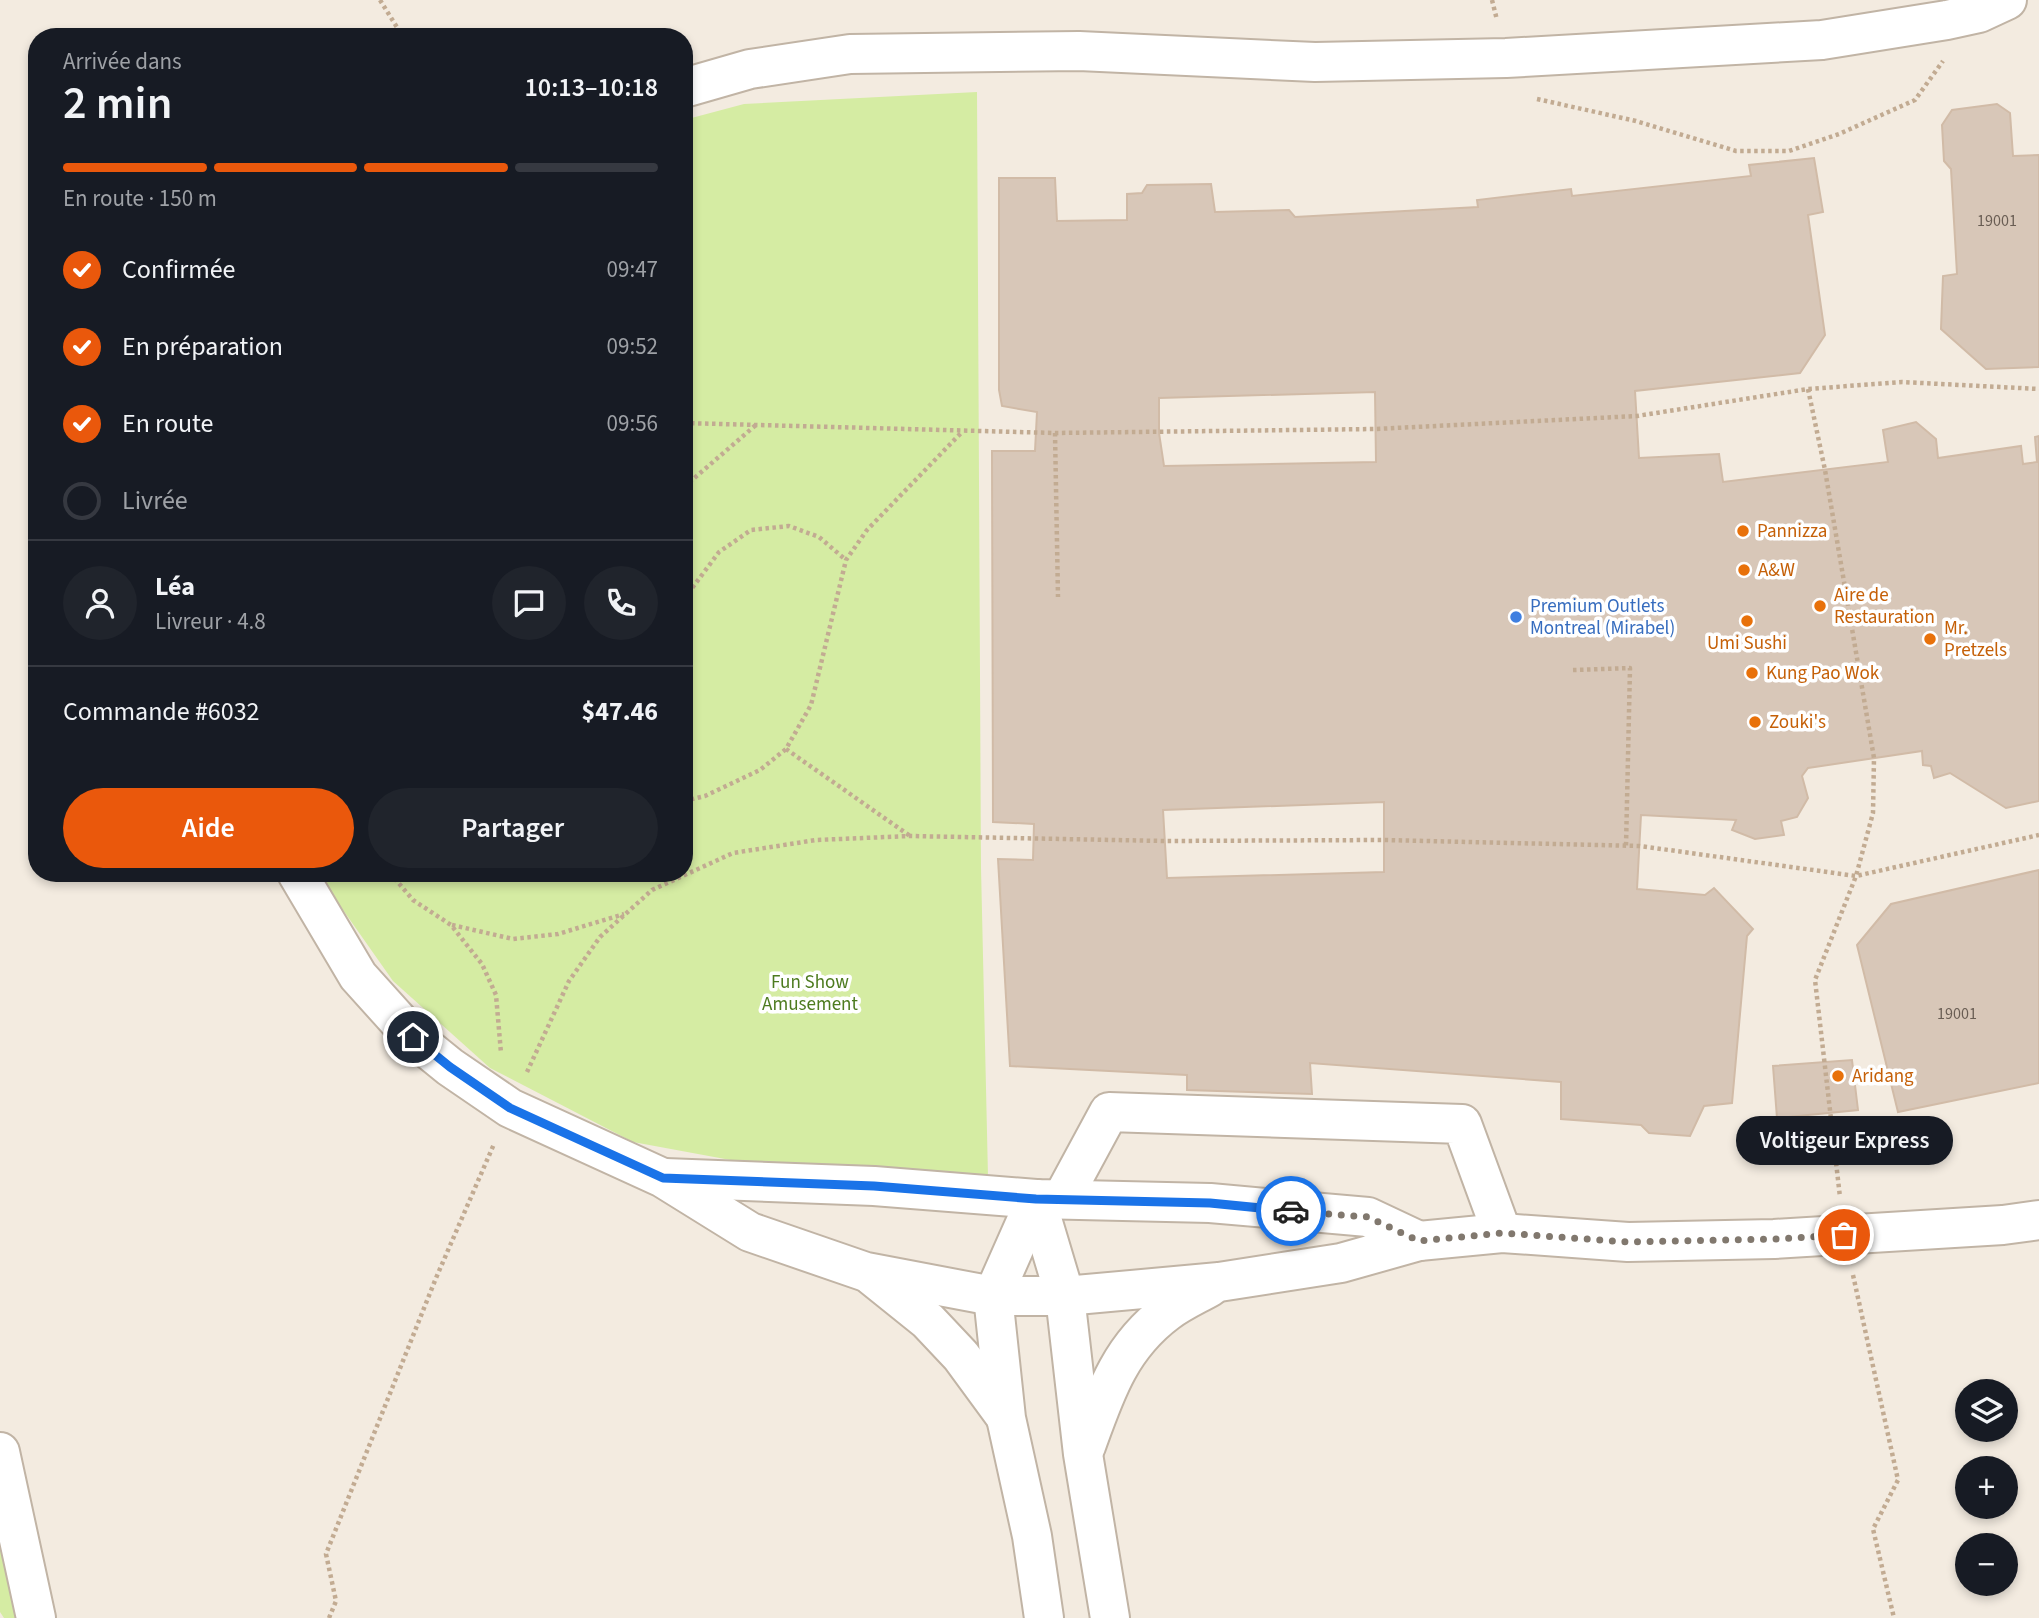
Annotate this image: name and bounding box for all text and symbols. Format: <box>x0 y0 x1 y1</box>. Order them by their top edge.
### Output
text: Arrivée dans <box>63 45 182 78</box>
text: 10:13–10:18 <box>525 69 658 106</box>
text: 2 min <box>63 71 172 136</box>
text: En route · 150 m <box>63 182 217 215</box>
house number: 19001 <box>1977 210 2017 232</box>
icon: check <box>63 251 101 289</box>
text: Confirmée <box>122 251 236 288</box>
text: 09:47 <box>607 253 658 286</box>
icon: check <box>63 328 101 366</box>
text: En préparation <box>122 328 283 365</box>
text: 09:52 <box>607 330 658 363</box>
icon: check <box>63 405 101 443</box>
text: En route <box>122 405 213 442</box>
text: 09:56 <box>607 407 658 440</box>
text: Livrée <box>122 482 188 519</box>
place label: Pannizza <box>1757 518 1827 545</box>
marker: Pannizza <box>1735 523 1751 539</box>
place label: A&W <box>1758 557 1795 584</box>
marker: A&W <box>1736 562 1752 578</box>
button: person <box>63 566 137 640</box>
button: chat <box>492 566 566 640</box>
button: phone <box>584 566 658 640</box>
text: Léa <box>155 568 195 605</box>
place label: Aire de Restauration <box>1834 582 1935 631</box>
place label: Premium Outlets Montreal (Mirabel) <box>1530 593 1675 642</box>
marker: Aire de Restauration <box>1812 598 1828 614</box>
text: Livreur · 4.8 <box>155 605 266 638</box>
marker: Premium Outlets Montreal (Mirabel) <box>1508 609 1524 625</box>
marker: Umi Sushi <box>1739 613 1755 629</box>
place label: Mr. Pretzels <box>1944 615 2007 664</box>
place label: Umi Sushi <box>1707 630 1787 657</box>
marker: Mr. Pretzels <box>1922 631 1938 647</box>
place label: Kung Pao Wok <box>1766 660 1880 687</box>
marker: Kung Pao Wok <box>1744 665 1760 681</box>
text: Commande #6032 <box>63 693 260 730</box>
text: $47.46 <box>582 693 658 730</box>
place label: Zouki's <box>1769 709 1826 736</box>
marker: Zouki's <box>1747 714 1763 730</box>
button: Aide <box>63 788 354 868</box>
button: Partager <box>368 788 658 868</box>
park label: Fun Show Amusement <box>762 969 858 1018</box>
house number: 19001 <box>1937 1003 1977 1025</box>
pin <box>383 1007 443 1067</box>
icon: home <box>394 1018 432 1056</box>
place label: Aridang <box>1852 1063 1914 1090</box>
marker: Aridang <box>1830 1068 1846 1084</box>
callout: Voltigeur Express <box>1736 1116 1952 1165</box>
text: Voltigeur Express <box>1760 1124 1929 1157</box>
courier <box>1256 1176 1326 1246</box>
icon: car <box>1272 1192 1310 1230</box>
pin <box>1814 1205 1874 1265</box>
icon: bag <box>1825 1216 1863 1254</box>
map controls <box>1955 1379 2018 1596</box>
button: layers <box>1955 1379 2018 1442</box>
button: + <box>1955 1456 2018 1519</box>
button: − <box>1955 1533 2018 1596</box>

